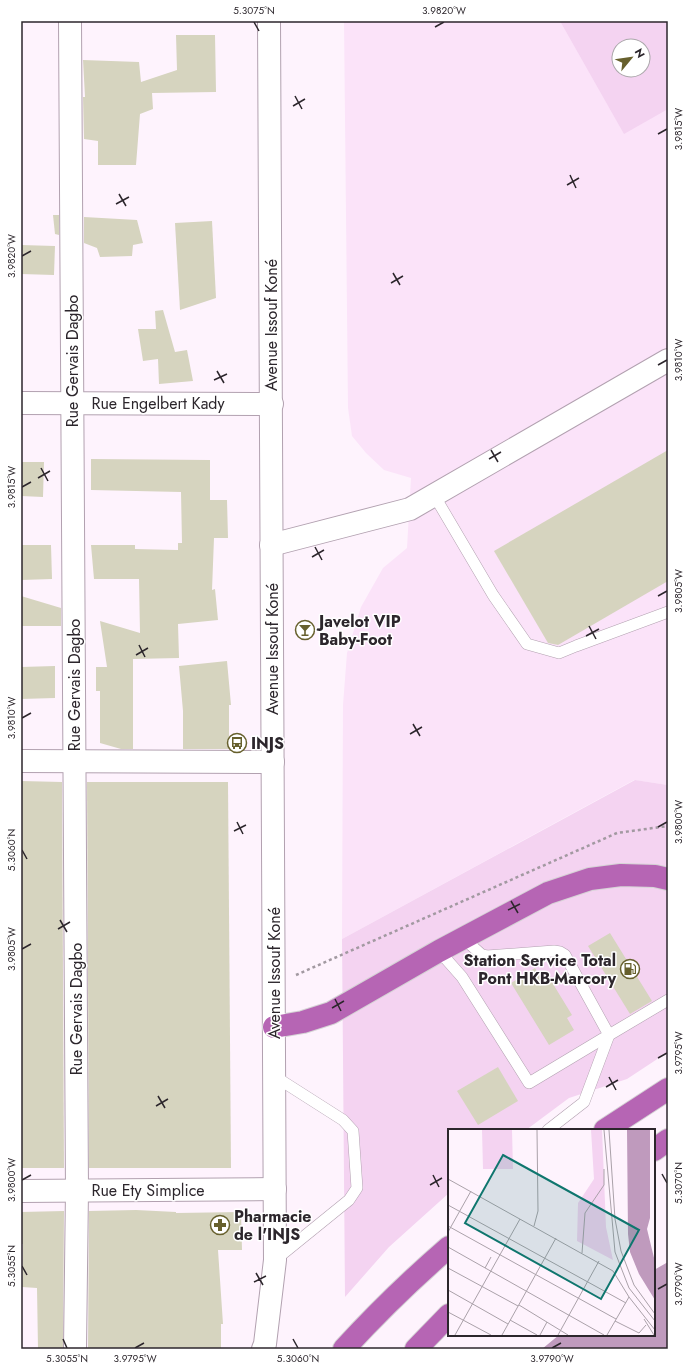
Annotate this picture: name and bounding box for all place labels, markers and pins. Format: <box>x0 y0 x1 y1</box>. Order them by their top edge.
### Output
place label: Javelot VIP Baby-Foot <box>316 610 401 651</box>
bar icon: Javelot VIP Baby-Foot <box>294 619 316 641</box>
bus stop icon: INJS <box>226 732 248 754</box>
place label: INJS <box>251 732 284 755</box>
place label: Station Service Total Pont HKB-Marcory <box>464 949 617 990</box>
fuel station icon: Station Service Total Pont HKB-Marcory <box>619 958 641 980</box>
place label: Pharmacie de l'INJS <box>234 1205 312 1246</box>
pharmacy icon: Pharmacie de l'INJS <box>209 1214 231 1236</box>

